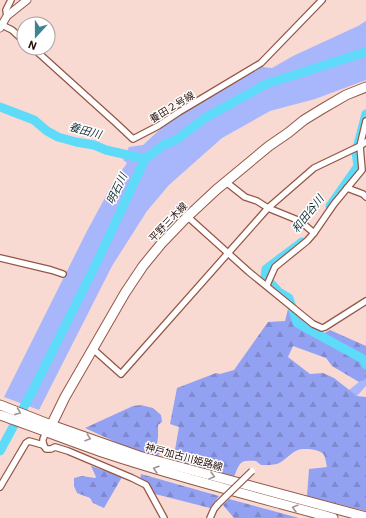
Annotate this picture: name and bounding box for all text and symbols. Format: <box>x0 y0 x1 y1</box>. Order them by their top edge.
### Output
north arrow <box>16 16 56 56</box>
text: N <box>26 37 39 52</box>
street label: 養田２号線 <box>148 89 196 125</box>
water label: 養田川 <box>67 120 104 142</box>
water label: 明石川 <box>104 170 131 207</box>
water label: 和田谷川 <box>289 192 327 235</box>
street label: 平野三木線 <box>147 200 189 244</box>
one-way arrow <box>14 407 22 415</box>
one-way arrow <box>85 433 92 442</box>
street label: 神戸加古川姫路線 <box>144 441 224 473</box>
one-way arrow <box>153 465 160 474</box>
one-way arrow <box>209 471 216 480</box>
one-way arrow <box>292 504 299 513</box>

